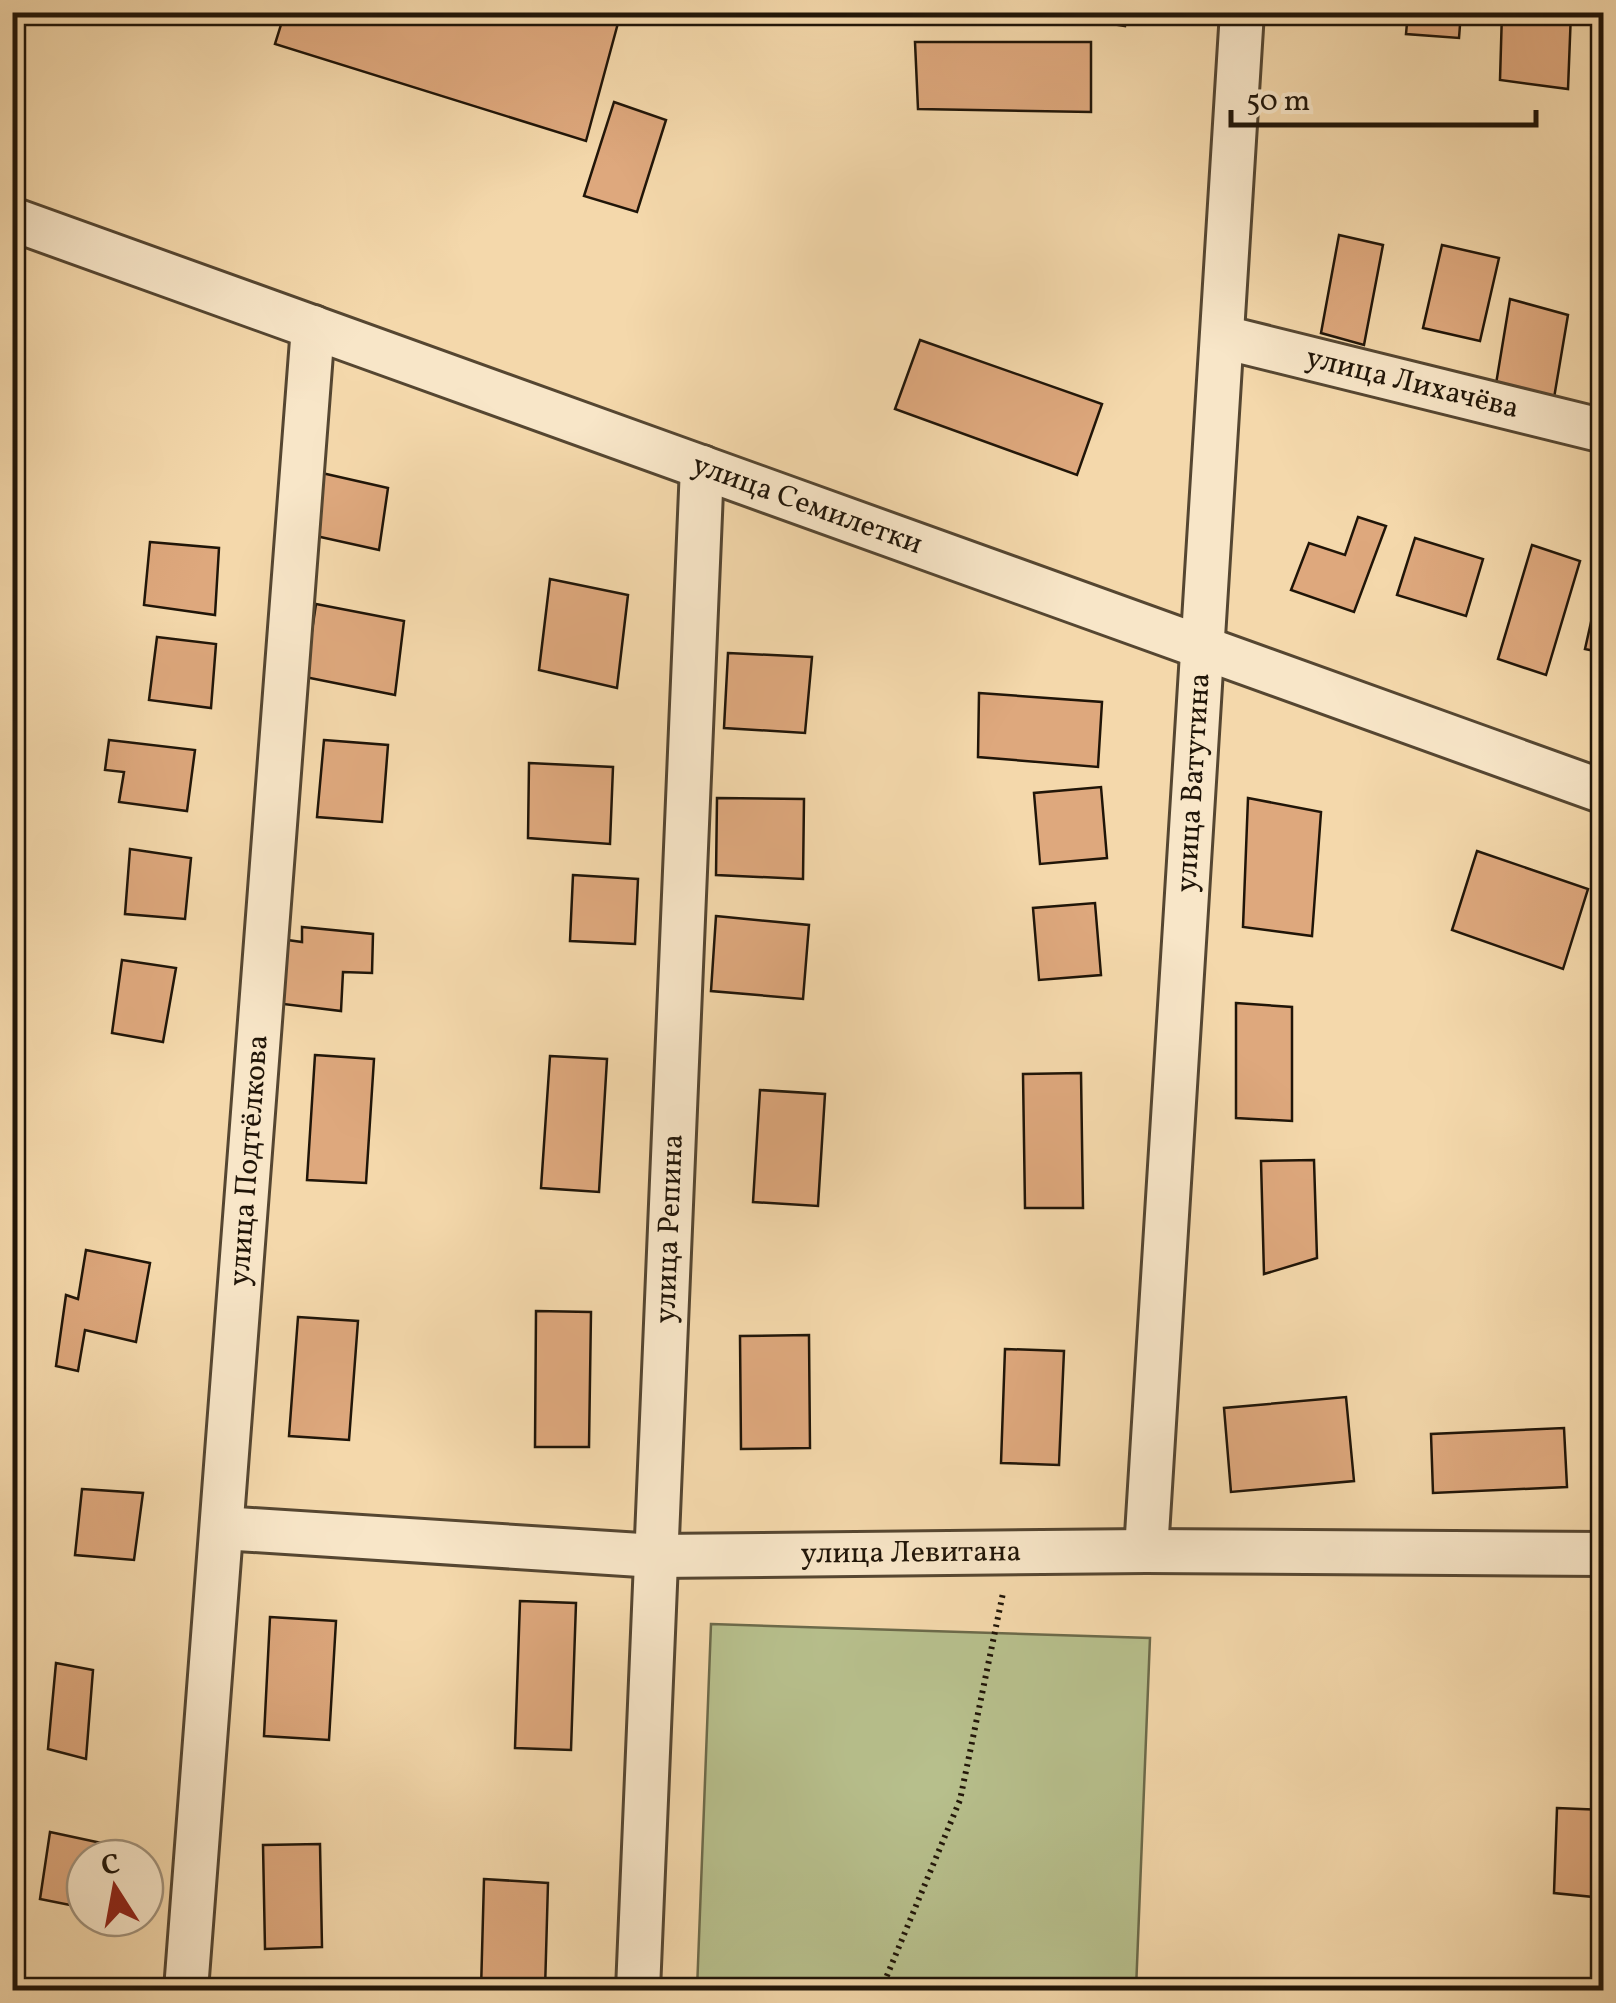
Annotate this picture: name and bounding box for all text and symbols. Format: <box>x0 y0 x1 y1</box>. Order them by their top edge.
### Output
scale bar <box>1231 65 1536 127</box>
text: 50 m <box>1246 81 1310 123</box>
street label: улица Лихачёва <box>1301 337 1523 430</box>
street label: улица Семилетки <box>686 444 928 566</box>
street label: улица Ватутина <box>1166 671 1222 894</box>
street label: улица Подтёлкова <box>219 1033 280 1288</box>
street label: улица Репина <box>645 1133 695 1324</box>
street label: улица Левитана <box>801 1531 1022 1576</box>
north arrow <box>65 1838 165 1938</box>
text: С <box>98 1845 123 1887</box>

